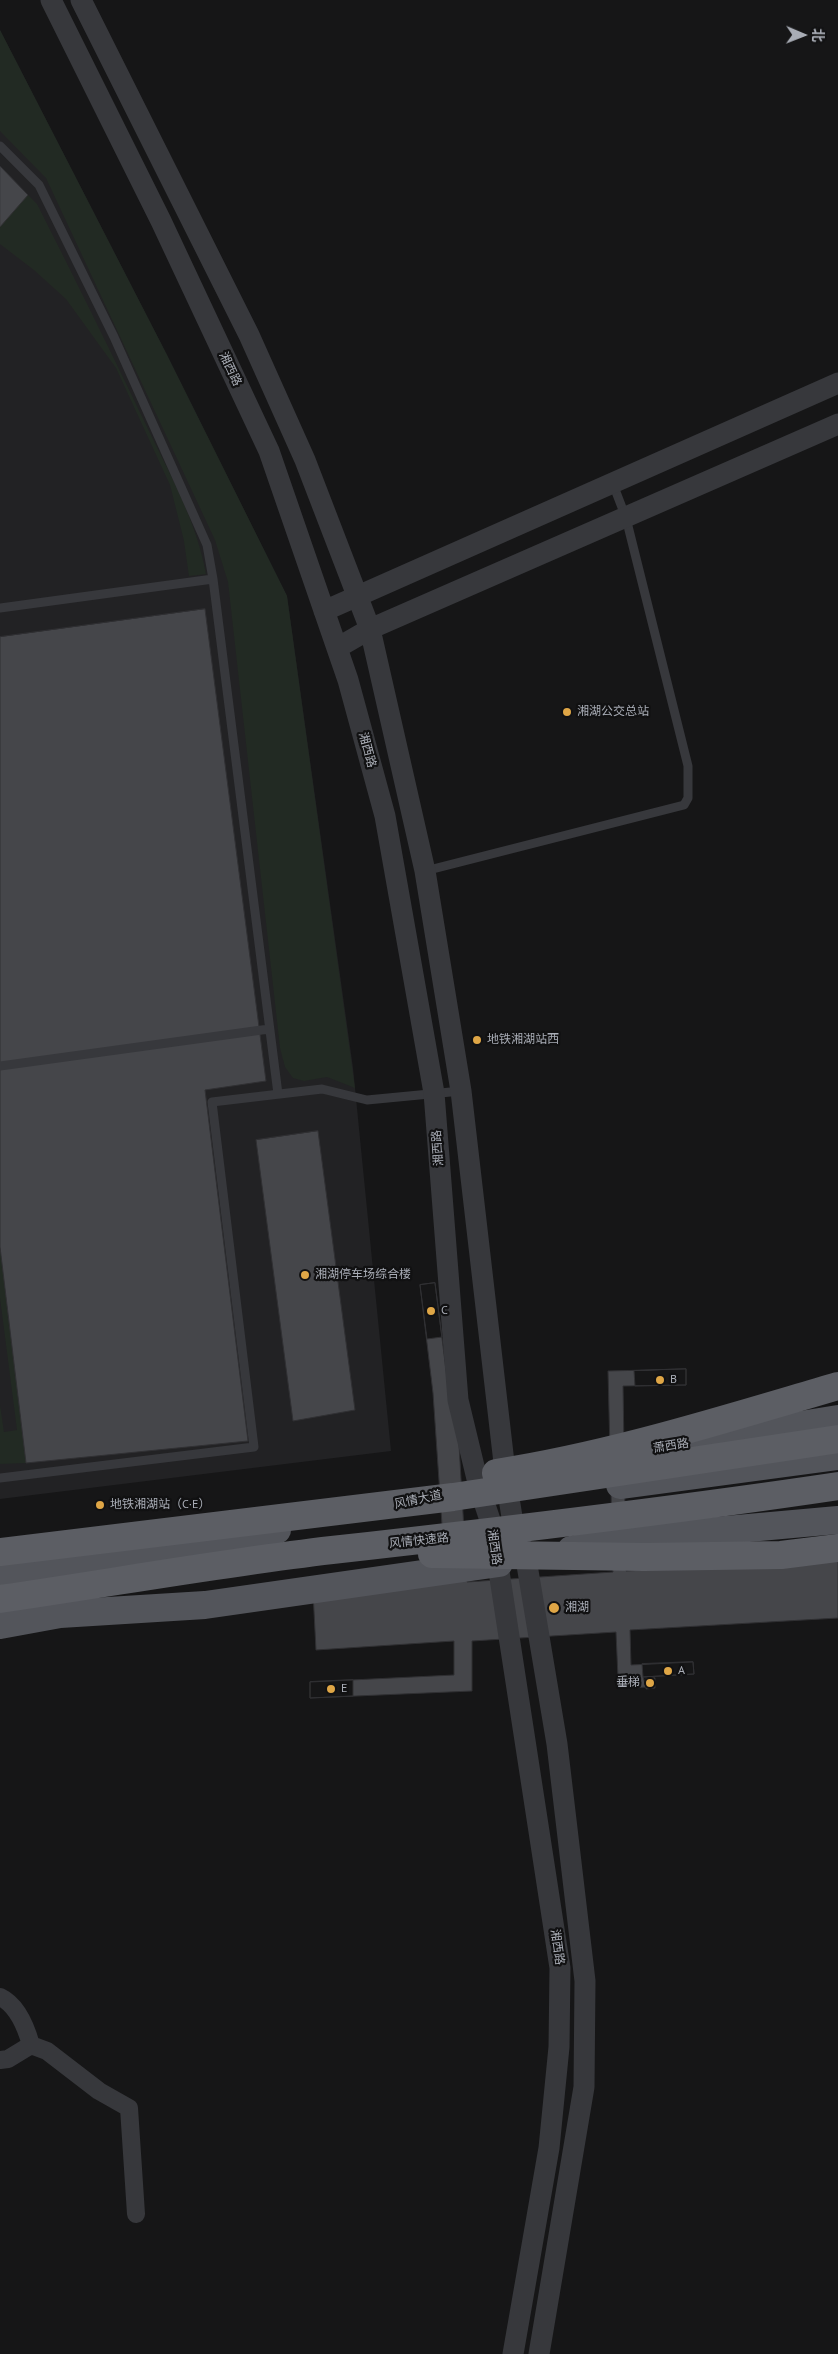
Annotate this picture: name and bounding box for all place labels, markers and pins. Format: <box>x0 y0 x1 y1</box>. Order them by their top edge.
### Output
place label: 湘湖公交总站 <box>577 705 649 719</box>
marker: 湘湖公交总站 <box>561 706 573 718</box>
place label: 地铁湘湖站西 <box>487 1033 559 1047</box>
marker: 地铁湘湖站西 <box>471 1034 483 1046</box>
place label: 湘湖停车场综合楼 <box>315 1268 411 1282</box>
marker: 湘湖停车场综合楼 <box>299 1269 311 1281</box>
place label: C <box>441 1304 448 1318</box>
marker: C <box>425 1305 437 1317</box>
place label: B <box>670 1373 677 1387</box>
marker: B <box>654 1374 666 1386</box>
place label: 地铁湘湖站（C·E） <box>110 1498 210 1512</box>
marker: 地铁湘湖站（C·E） <box>94 1499 106 1511</box>
marker: 湘湖 <box>547 1601 561 1615</box>
place label: 湘湖 <box>565 1601 589 1615</box>
place label: A <box>678 1664 685 1678</box>
marker: A <box>662 1665 674 1677</box>
place label: 垂梯 <box>616 1676 640 1690</box>
marker: 垂梯 <box>644 1677 656 1689</box>
place label: E <box>341 1682 347 1696</box>
marker: E <box>325 1683 337 1695</box>

